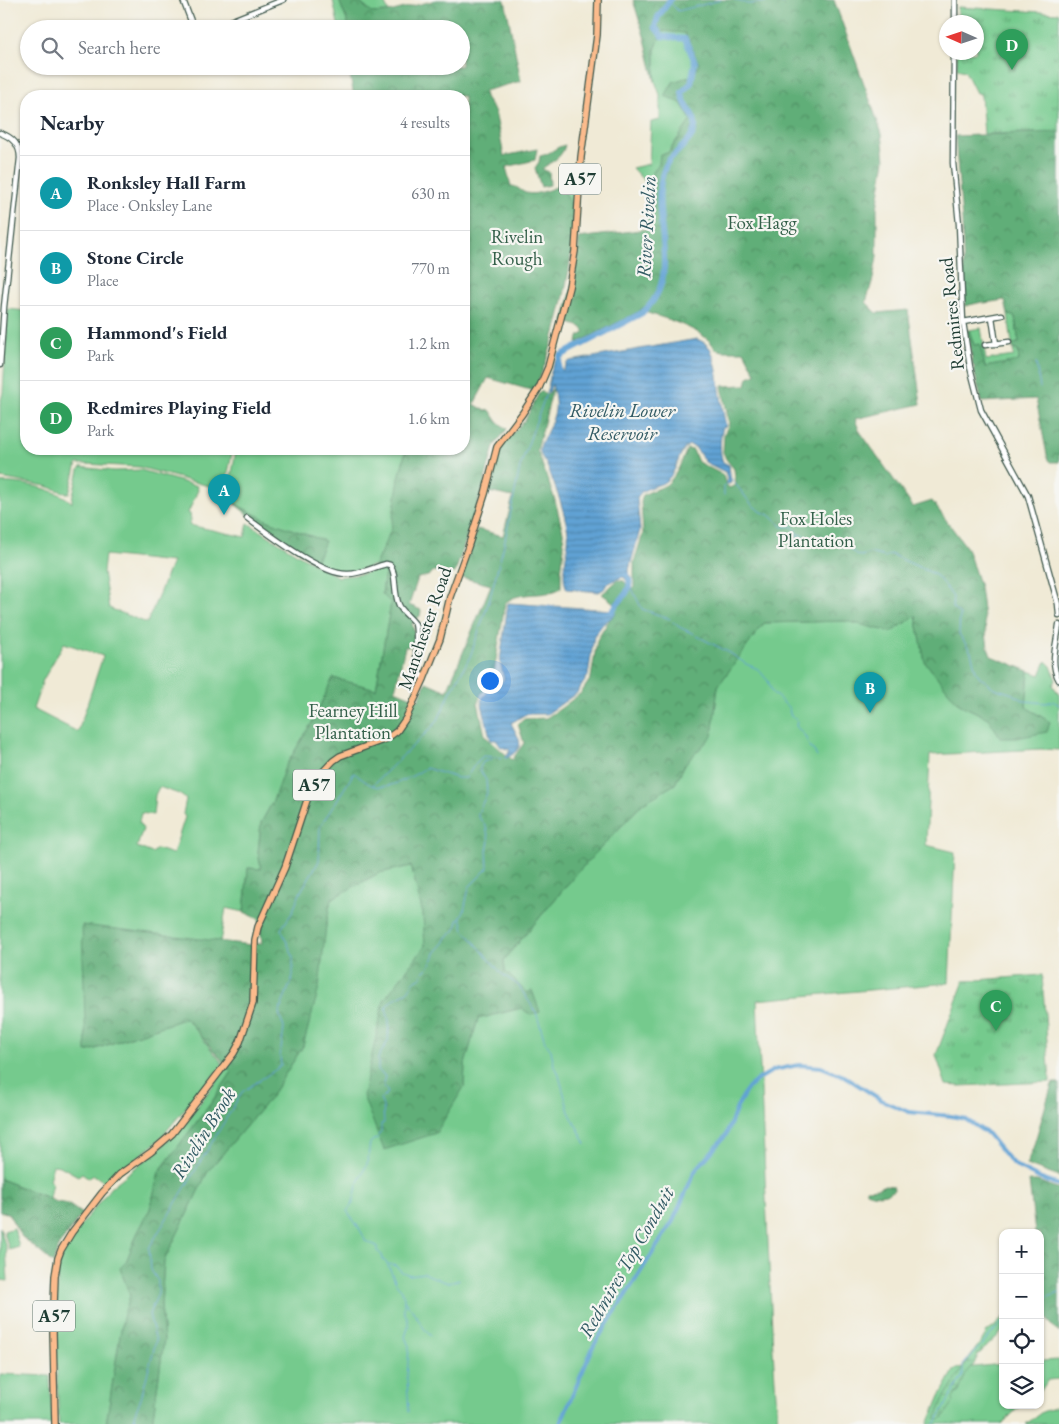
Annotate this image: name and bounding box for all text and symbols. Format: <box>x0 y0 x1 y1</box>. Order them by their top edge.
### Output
north arrow <box>939 15 984 60</box>
search box <box>20 20 470 75</box>
pin: D <box>996 29 1028 70</box>
icon: search <box>38 34 66 62</box>
text: Search here <box>78 35 160 60</box>
text: Nearby <box>40 109 104 136</box>
text: 4 results <box>400 112 450 133</box>
road number: A57 <box>559 163 601 194</box>
text: Ronksley Hall Farm <box>87 170 246 195</box>
water label: River Rivelin <box>630 175 662 279</box>
text: A <box>50 183 62 204</box>
text: 630 m <box>411 183 450 204</box>
text: Place · Onksley Lane <box>87 195 212 216</box>
park label: Fox Hagg <box>727 210 797 235</box>
park label: Rivelin Rough <box>491 224 543 271</box>
text: Stone Circle <box>87 245 184 270</box>
street label: Redmires Road <box>933 256 970 372</box>
text: B <box>51 258 61 279</box>
text: 770 m <box>411 258 450 279</box>
text: Place <box>87 270 119 291</box>
text: Hammond's Field <box>87 320 227 345</box>
text: C <box>50 333 62 354</box>
text: 1.2 km <box>408 333 450 354</box>
text: Park <box>87 345 114 366</box>
text: Redmires Playing Field <box>87 395 271 420</box>
water label: Rivelin Lower Reservoir <box>569 397 676 446</box>
text: D <box>50 408 62 429</box>
text: 1.6 km <box>408 408 450 429</box>
text: Park <box>87 420 114 441</box>
pin: A <box>208 474 240 515</box>
park label: Fox Holes Plantation <box>778 506 854 553</box>
street label: Manchester Road <box>392 563 457 693</box>
your location <box>477 668 503 694</box>
pin: B <box>854 672 886 713</box>
park label: Fearney Hill Plantation <box>308 698 398 745</box>
road number: A57 <box>293 770 335 800</box>
pin: C <box>980 990 1012 1031</box>
water label: Rivelin Brook <box>165 1082 241 1184</box>
water label: Redmires Top Conduit <box>572 1181 680 1342</box>
map controls <box>999 1229 1044 1409</box>
button: + <box>999 1229 1044 1274</box>
button: − <box>999 1274 1044 1319</box>
road number: A57 <box>33 1300 75 1332</box>
button: locate <box>999 1319 1044 1364</box>
button: layers <box>999 1364 1044 1409</box>

